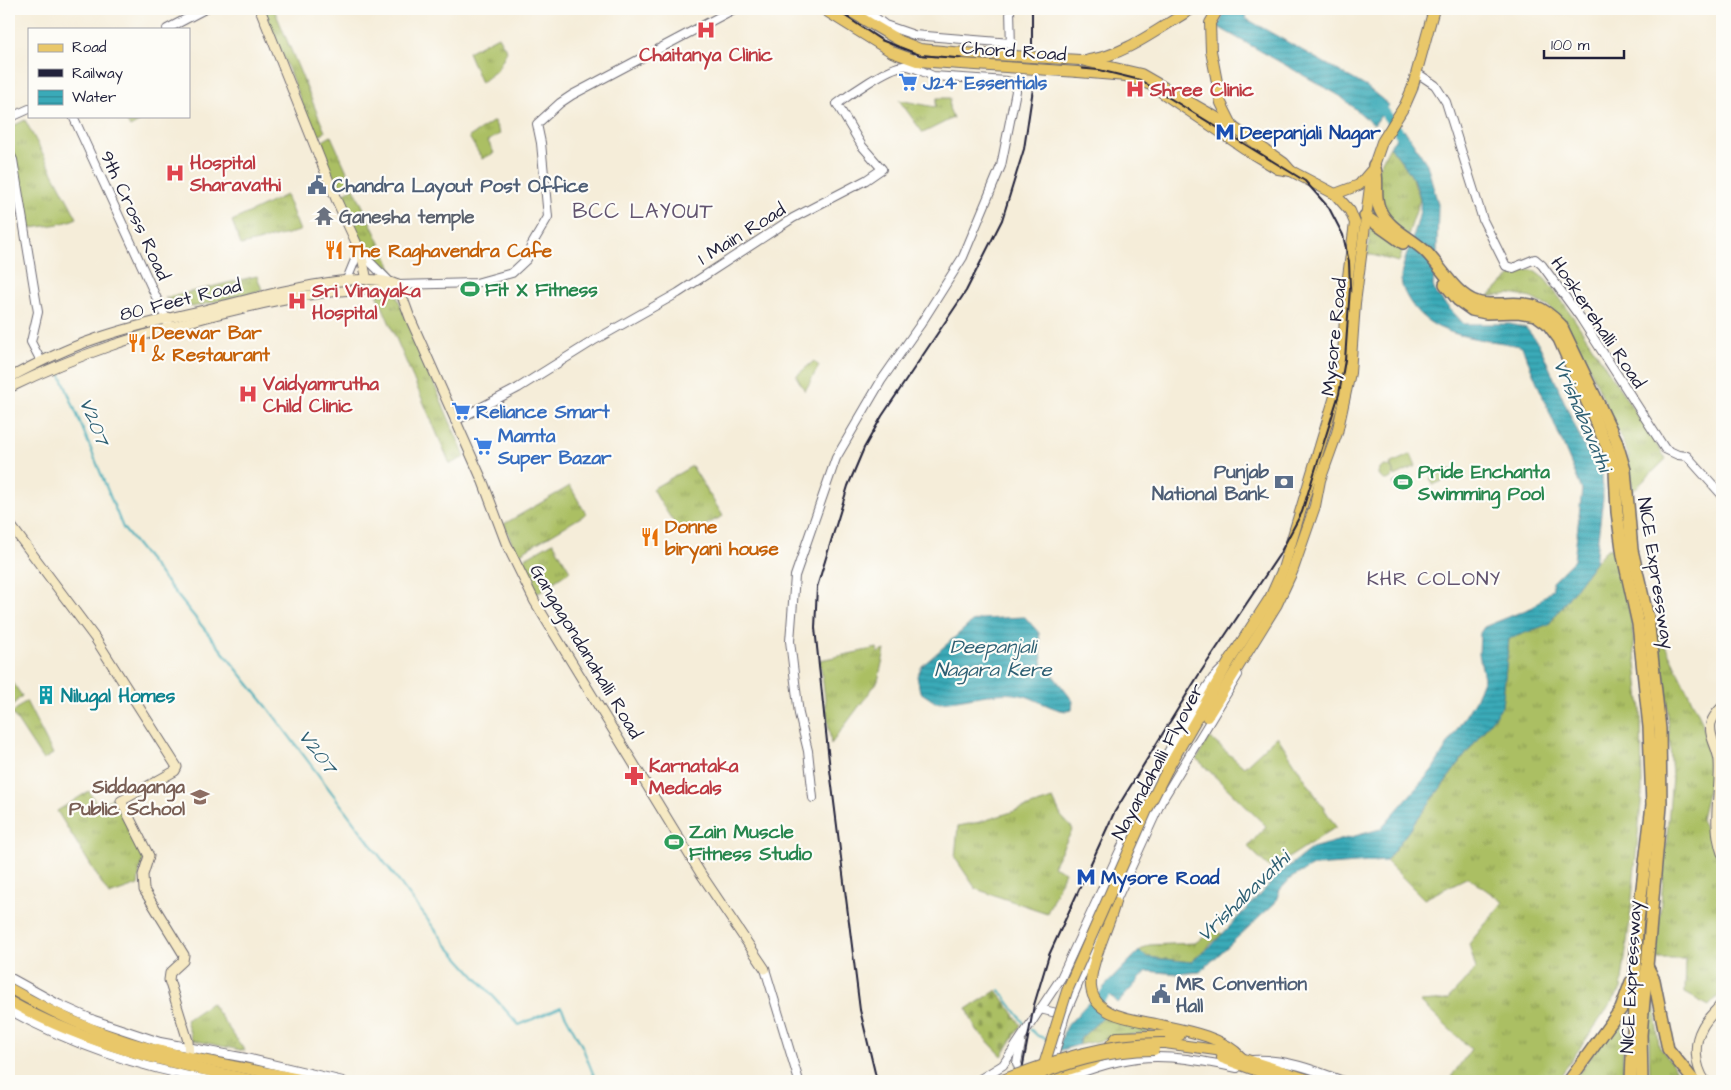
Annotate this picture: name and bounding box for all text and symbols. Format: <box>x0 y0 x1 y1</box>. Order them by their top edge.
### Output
hospital icon: Chaitanya Clinic <box>695 19 717 41</box>
legend <box>28 28 190 118</box>
scale bar <box>1544 28 1624 60</box>
street label: Chord Road <box>961 34 1067 69</box>
text: 100 m <box>1551 35 1590 56</box>
text: Road <box>72 37 107 58</box>
place label: Chaitanya Clinic <box>639 42 773 70</box>
text: Railway <box>72 63 123 85</box>
place label: J24 Essentials <box>922 70 1048 97</box>
supermarket icon: J24 Essentials <box>897 71 919 93</box>
place label: Shree Clinic <box>1149 77 1254 104</box>
hospital icon: Shree Clinic <box>1124 78 1146 100</box>
text: Water <box>72 87 116 108</box>
place label: Deepanjali Nagar <box>1240 120 1381 148</box>
metro station icon: Deepanjali Nagar <box>1214 121 1236 143</box>
street label: 9th Cross Road <box>93 146 177 285</box>
place label: Hospital Sharavathi <box>189 150 281 199</box>
hospital icon: Hospital Sharavathi <box>164 162 186 184</box>
place label: Chandra Layout Post Office <box>332 173 589 201</box>
public building icon: Chandra Layout Post Office <box>306 174 328 196</box>
street label: 1 Main Road <box>693 196 791 272</box>
district label: BCC LAYOUT <box>572 197 714 226</box>
place label: Ganesha temple <box>339 204 475 231</box>
temple icon: Ganesha temple <box>313 205 335 227</box>
place label: The Raghavendra Cafe <box>348 238 553 266</box>
restaurant icon: The Raghavendra Cafe <box>323 239 345 261</box>
street label: Hoskerehalli Road <box>1544 252 1652 394</box>
street label: 80 Feet Road <box>117 272 244 329</box>
place label: Fit X Fitness <box>485 277 598 304</box>
street label: Mysore Road <box>1315 277 1355 398</box>
place label: Sri Vinayaka Hospital <box>311 278 421 327</box>
sports icon: Fit X Fitness <box>459 278 481 300</box>
hospital icon: Sri Vinayaka Hospital <box>286 290 308 312</box>
place label: Deewar Bar & Restaurant <box>151 320 270 369</box>
restaurant icon: Deewar Bar & Restaurant <box>126 332 148 354</box>
water label: Vrishabavathi <box>1546 355 1620 479</box>
place label: Vaidyamrutha Child Clinic <box>262 371 379 420</box>
hospital icon: Vaidyamrutha Child Clinic <box>237 383 259 405</box>
water label: V207 <box>72 393 117 452</box>
place label: Reliance Smart <box>476 399 610 426</box>
supermarket icon: Reliance Smart <box>450 400 472 422</box>
place label: Mamta Super Bazar <box>497 423 612 472</box>
supermarket icon: Mamta Super Bazar <box>472 435 494 457</box>
place label: Punjab National Bank <box>1152 459 1269 508</box>
place label: Pride Enchanta Swimming Pool <box>1417 459 1550 509</box>
bank icon: Punjab National Bank <box>1273 471 1295 493</box>
sports icon: Pride Enchanta Swimming Pool <box>1392 471 1414 493</box>
street label: NICE Expressway <box>1629 495 1681 652</box>
place label: Donne biryani house <box>665 514 779 564</box>
restaurant icon: Donne biryani house <box>639 526 661 548</box>
street label: Gangagondanahalli Road <box>522 559 649 745</box>
district label: KHR COLONY <box>1367 565 1501 593</box>
water label: Deepanjali Nagara Kere <box>934 633 1053 685</box>
street label: Nayandahalli Flyover <box>1106 678 1212 845</box>
place label: Nilugal Homes <box>61 683 176 711</box>
building icon: Nilugal Homes <box>35 684 57 706</box>
water label: V207 <box>291 724 345 782</box>
place label: Karnataka Medicals <box>649 753 739 802</box>
pharmacy icon: Karnataka Medicals <box>623 765 645 787</box>
place label: Siddaganga Public School <box>69 774 185 823</box>
school or university icon: Siddaganga Public School <box>189 786 211 808</box>
place label: Zain Muscle Fitness Studio <box>689 819 812 868</box>
sports icon: Zain Muscle Fitness Studio <box>663 831 685 853</box>
water label: Vrishabavathi <box>1191 843 1299 948</box>
place label: Mysore Road <box>1101 865 1220 893</box>
metro station icon: Mysore Road <box>1075 866 1097 888</box>
street label: NICE Expressway <box>1614 899 1650 1054</box>
place label: MR Convention Hall <box>1176 971 1307 1020</box>
public building icon: MR Convention Hall <box>1150 983 1172 1005</box>

